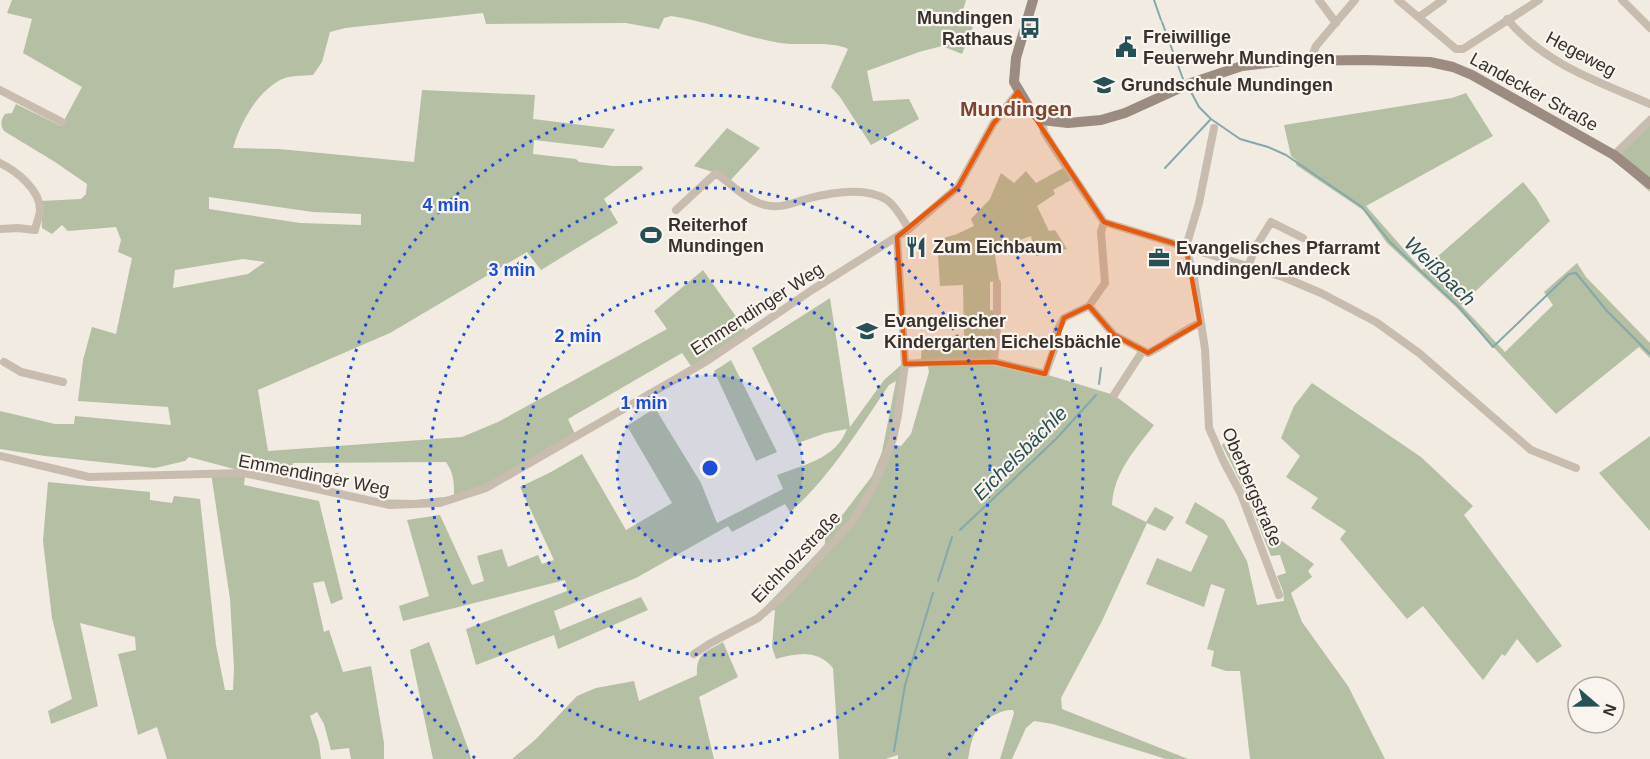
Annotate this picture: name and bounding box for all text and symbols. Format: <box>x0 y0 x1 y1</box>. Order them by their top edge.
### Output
place label: Mundingen Rathaus <box>917 8 1013 49</box>
bus stop icon: Mundingen Rathaus <box>1018 16 1042 40</box>
place label: Freiwillige Feuerwehr Mundingen <box>1143 27 1335 68</box>
street label: Hegeweg <box>1543 27 1619 81</box>
public building icon: Freiwillige Feuerwehr Mundingen <box>1114 35 1138 59</box>
street label: Landecker Straße <box>1467 49 1601 135</box>
school or university icon: Grundschule Mundingen <box>1092 73 1116 97</box>
place label: Grundschule Mundingen <box>1121 75 1333 95</box>
district label: Mundingen <box>960 97 1072 120</box>
text: 4 min <box>422 195 470 215</box>
place label: Reiterhof Mundingen <box>668 215 764 256</box>
sports icon: Reiterhof Mundingen <box>639 223 663 247</box>
water label: Weißbach <box>1400 232 1480 310</box>
restaurant icon: Zum Eichbaum <box>904 235 928 259</box>
place label: Zum Eichbaum <box>933 237 1062 257</box>
place label: Evangelisches Pfarramt Mundingen/Landeck <box>1176 238 1380 279</box>
office icon: Evangelisches Pfarramt Mundingen/Landeck <box>1147 246 1171 270</box>
street label: Emmendinger Weg <box>687 259 827 359</box>
text: 3 min <box>488 260 536 280</box>
place label: Evangelischer Kindergarten Eichelsbächle <box>884 311 1121 352</box>
school or university icon: Evangelischer Kindergarten Eichelsbächle <box>855 319 879 343</box>
text: 2 min <box>554 326 602 346</box>
text: 1 min <box>620 393 668 413</box>
water label: Eichelsbächle <box>969 402 1071 504</box>
street label: Oberbergstraße <box>1218 425 1286 549</box>
street label: Emmendinger Weg <box>237 451 391 499</box>
centre of rings <box>700 458 720 478</box>
street label: Eichholzstraße <box>747 507 845 607</box>
north arrow <box>1566 675 1626 735</box>
text: N <box>1600 702 1620 718</box>

